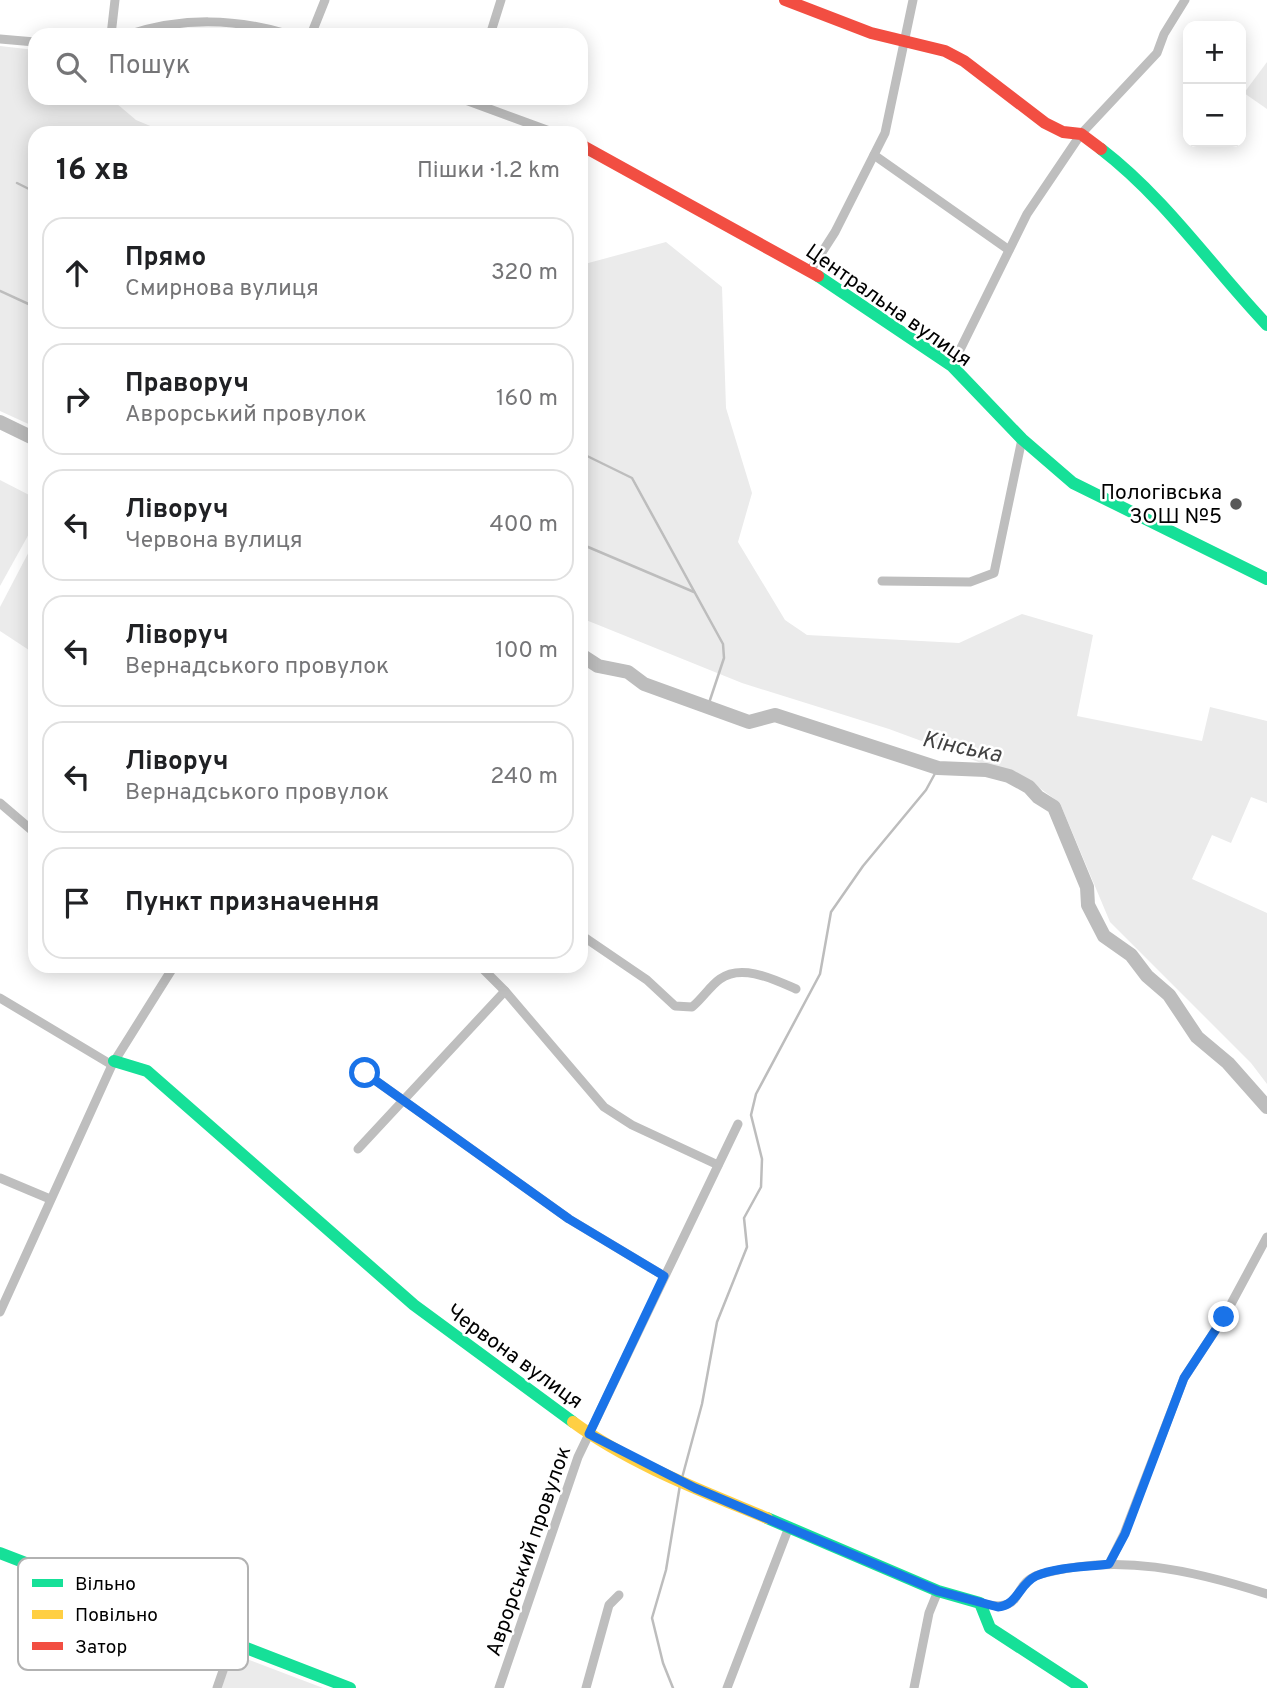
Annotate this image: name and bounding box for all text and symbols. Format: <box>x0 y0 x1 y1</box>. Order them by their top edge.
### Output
map controls <box>1183 21 1246 147</box>
button: + <box>1183 21 1246 84</box>
search box <box>28 28 588 105</box>
icon: search <box>52 48 90 86</box>
text: Пошук <box>108 50 191 83</box>
button: − <box>1183 84 1246 147</box>
text: 16 хв <box>56 153 129 190</box>
text: Пішки · 1.2 km <box>417 157 560 186</box>
street label: Центральна вулиця <box>800 239 977 374</box>
text: Прямо <box>125 242 206 275</box>
icon: ahead <box>58 254 96 292</box>
text: 320 m <box>491 259 558 288</box>
text: Смирнова вулиця <box>125 275 319 304</box>
text: Праворуч <box>125 368 249 401</box>
icon: right <box>58 380 96 418</box>
text: 160 m <box>496 385 558 414</box>
text: Аврорський провулок <box>125 401 367 430</box>
place label: Пологівська ЗОШ №5 <box>1100 480 1222 531</box>
text: Ліворуч <box>125 494 228 527</box>
marker: Пологівська ЗОШ №5 <box>1228 496 1244 512</box>
icon: left <box>58 506 96 544</box>
text: 400 m <box>489 511 558 540</box>
text: Червона вулиця <box>125 527 303 556</box>
text: Ліворуч <box>125 620 228 653</box>
icon: left <box>58 632 96 670</box>
text: 100 m <box>495 637 558 666</box>
text: Вернадського провулок <box>125 653 389 682</box>
water label: Кінська <box>919 726 1004 771</box>
text: Ліворуч <box>125 746 228 779</box>
icon: left <box>58 758 96 796</box>
text: 240 m <box>490 763 558 792</box>
text: Вернадського провулок <box>125 779 389 808</box>
icon: arrive <box>58 884 96 922</box>
text: Пункт призначення <box>125 887 379 920</box>
route start <box>349 1057 380 1088</box>
street label: Червона вулиця <box>441 1299 588 1416</box>
route end <box>1208 1301 1239 1332</box>
street label: Аврорський провулок <box>481 1443 578 1660</box>
legend <box>18 1558 248 1670</box>
text: Вільно <box>75 1573 136 1597</box>
text: Повільно <box>75 1604 158 1628</box>
text: Затор <box>75 1636 127 1660</box>

